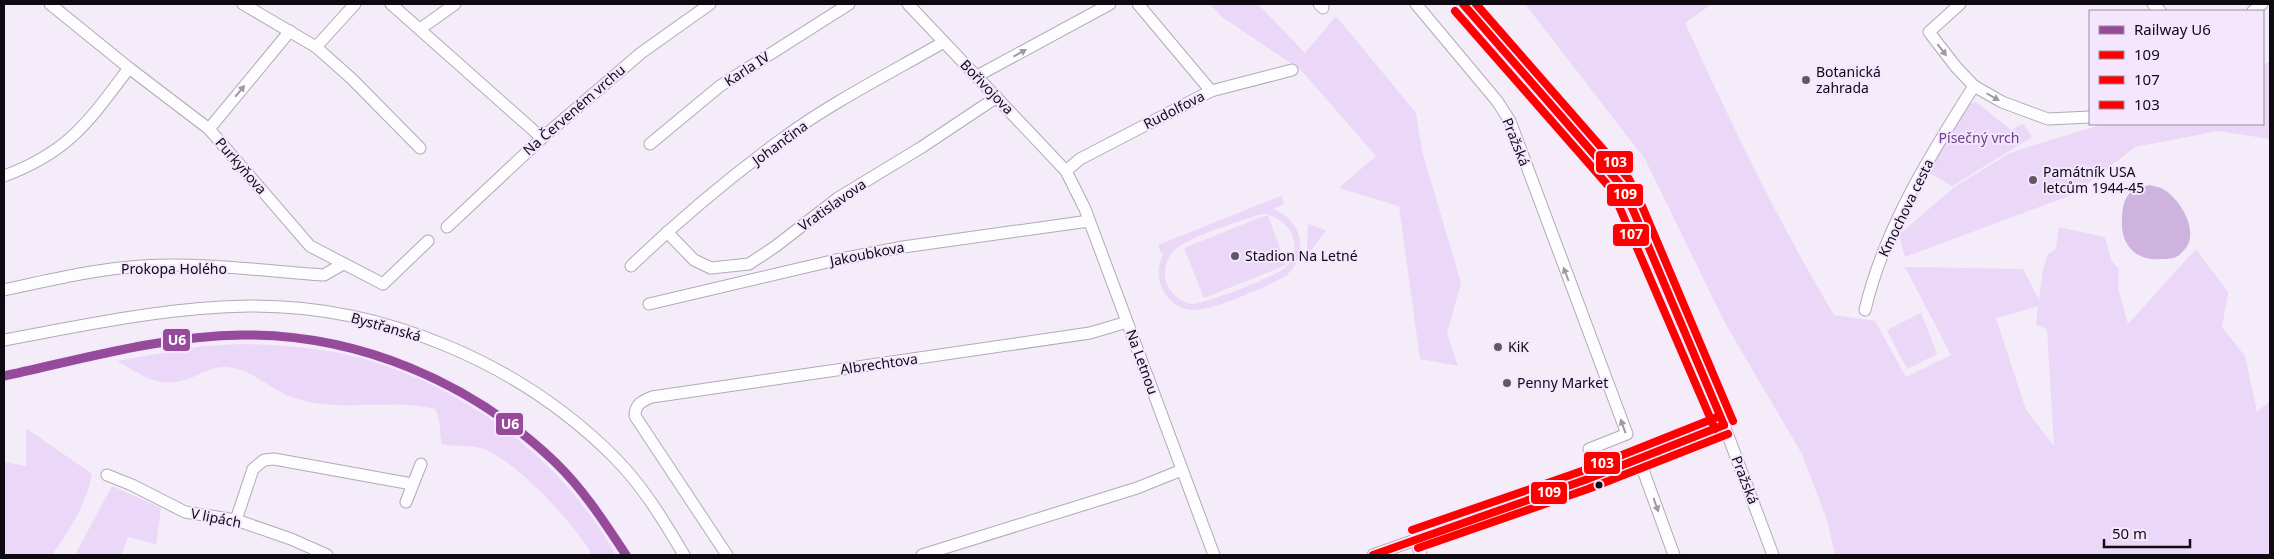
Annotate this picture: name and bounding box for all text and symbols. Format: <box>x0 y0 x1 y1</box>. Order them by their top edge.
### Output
legend <box>2089 10 2264 125</box>
text: Railway U6 <box>2134 19 2211 39</box>
one-way arrow <box>1937 43 1948 56</box>
text: 109 <box>2134 44 2160 64</box>
street label: Karla IV <box>720 47 774 90</box>
one-way arrow <box>1012 49 1027 57</box>
street label: Bořivojova <box>956 55 1018 118</box>
street label: Na Červeném vrchu <box>519 60 629 159</box>
place label: Botanická zahrada <box>1816 62 1881 97</box>
text: 107 <box>2134 69 2160 89</box>
marker: Botanická zahrada <box>1800 74 1812 86</box>
one-way arrow <box>235 85 246 98</box>
street label: Rudolfova <box>1140 86 1208 133</box>
one-way arrow <box>1987 92 2000 101</box>
text: 103 <box>2134 94 2160 114</box>
street label: Pražská <box>1498 115 1535 169</box>
street label: Johančina <box>746 116 811 170</box>
park label: Písečný vrch <box>1939 128 2019 147</box>
street label: Purkyňova <box>211 133 271 198</box>
line badge: 103 <box>1595 150 1634 174</box>
text: 103 <box>1603 152 1627 171</box>
street label: Kmochova cesta <box>1874 156 1937 260</box>
place label: Památník USA letcům 1944-45 <box>2043 162 2144 197</box>
street label: Vratislavova <box>794 174 869 235</box>
marker: Památník USA letcům 1944-45 <box>2027 174 2039 186</box>
line badge: 109 <box>1606 183 1644 207</box>
text: 109 <box>1613 184 1637 203</box>
line badge: 107 <box>1612 223 1650 247</box>
text: 107 <box>1619 224 1643 243</box>
street label: Jakoubkova <box>826 237 906 270</box>
place label: Stadion Na Letné <box>1245 246 1358 265</box>
marker: Stadion Na Letné <box>1229 250 1241 262</box>
street label: Prokopa Holého <box>121 259 227 278</box>
one-way arrow <box>1562 266 1569 281</box>
street label: Bystřanská <box>349 307 423 346</box>
street label: Na Letnou <box>1122 327 1163 397</box>
line badge: U6 <box>162 328 191 352</box>
text: U6 <box>168 330 186 349</box>
place label: KiK <box>1508 337 1529 356</box>
marker: KiK <box>1492 341 1504 353</box>
street label: Albrechtova <box>839 349 919 378</box>
place label: Penny Market <box>1517 373 1608 392</box>
marker: Penny Market <box>1501 377 1513 389</box>
line badge: U6 <box>495 412 524 436</box>
text: U6 <box>501 414 519 433</box>
one-way arrow <box>1619 418 1627 433</box>
line badge: 103 <box>1583 451 1621 475</box>
text: 103 <box>1590 453 1614 472</box>
street label: Pražská <box>1728 453 1763 507</box>
unlabelled marker <box>1594 480 1604 490</box>
line badge: 109 <box>1530 481 1568 505</box>
text: 109 <box>1537 482 1561 501</box>
one-way arrow <box>1652 498 1660 513</box>
street label: V lipách <box>189 503 243 532</box>
scale bar <box>2104 516 2190 548</box>
text: 50 m <box>2112 523 2147 543</box>

